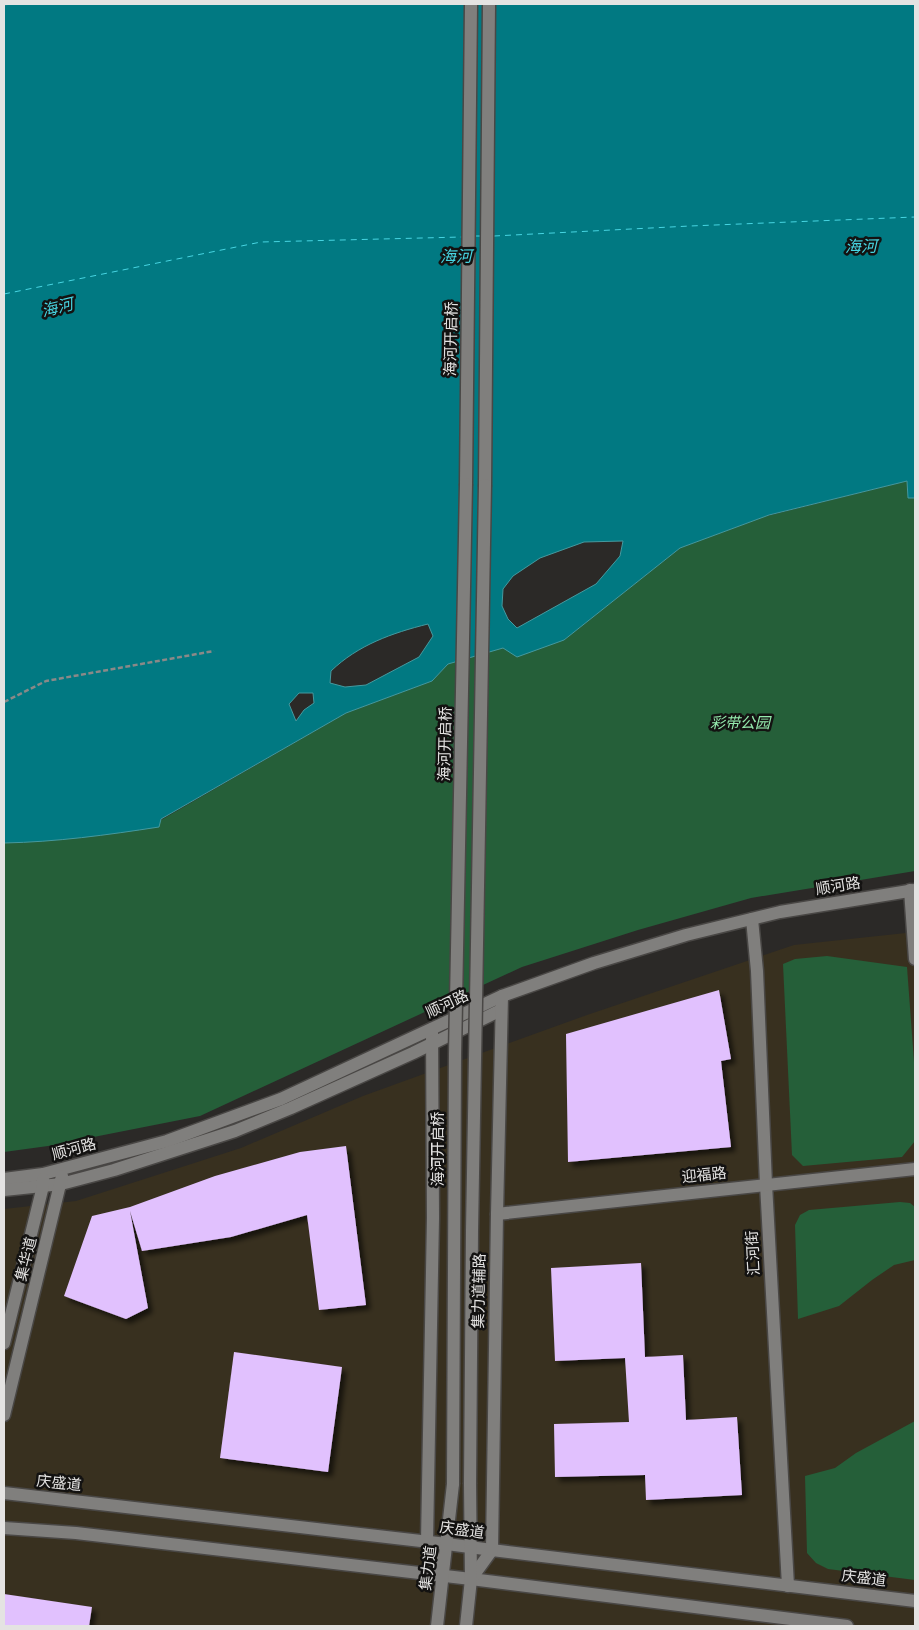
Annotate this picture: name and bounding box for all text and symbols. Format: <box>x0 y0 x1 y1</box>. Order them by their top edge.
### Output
water label: 海河 <box>845 233 880 257</box>
water label: 海河 <box>440 243 475 267</box>
water label: 海河 <box>38 290 78 322</box>
street label: 海河开启桥 <box>437 301 462 377</box>
street label: 海河开启桥 <box>431 706 456 782</box>
park label: 彩带公园 <box>710 710 772 733</box>
street label: 顺河路 <box>814 870 862 899</box>
street label: 顺河路 <box>421 983 472 1023</box>
street label: 海河开启桥 <box>425 1111 448 1187</box>
street label: 顺河路 <box>49 1131 98 1164</box>
street label: 迎福路 <box>680 1160 727 1187</box>
street label: 汇河街 <box>739 1230 764 1276</box>
street label: 集华道 <box>8 1234 41 1283</box>
street label: 集力道辅路 <box>465 1253 490 1329</box>
street label: 庆盛道 <box>36 1468 83 1495</box>
street label: 庆盛道 <box>438 1514 486 1543</box>
street label: 集力道 <box>412 1544 441 1592</box>
street label: 庆盛道 <box>840 1562 888 1591</box>

